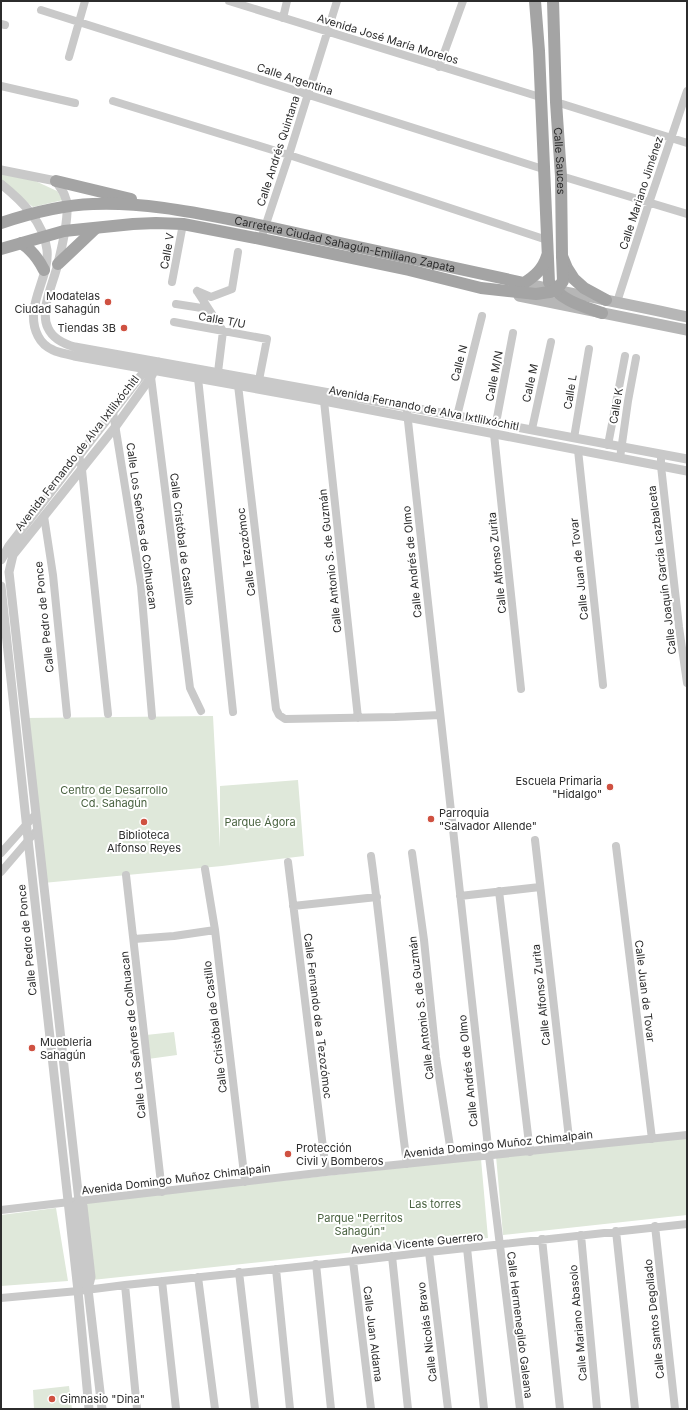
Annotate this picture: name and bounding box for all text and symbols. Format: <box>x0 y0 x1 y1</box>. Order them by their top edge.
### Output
street label: Avenida José María Morelos <box>316 11 460 67</box>
street label: Calle Argentina <box>255 60 335 98</box>
street label: Calle Andrés Quintana <box>253 94 303 208</box>
street label: Calle Sauces <box>551 127 568 195</box>
street label: Calle Mariano Jiménez <box>616 135 666 251</box>
street label: Carretera Ciudad Sahagún-Emiliano Zapata <box>233 213 457 275</box>
street label: Calle V <box>157 231 177 270</box>
place label: Modatelas Ciudad Sahagún <box>14 289 100 316</box>
marker: Modatelas Ciudad Sahagún <box>103 297 113 307</box>
street label: Calle T/U <box>197 309 247 331</box>
place label: Tiendas 3B <box>58 321 116 335</box>
marker: Tiendas 3B <box>119 323 129 333</box>
street label: Calle N <box>448 343 470 383</box>
street label: Calle M/N <box>482 350 506 402</box>
street label: Calle M <box>519 362 541 404</box>
street label: Avenida Fernando de Alva Ixtlilxóchitl <box>12 372 142 534</box>
street label: Calle L <box>560 373 580 411</box>
street label: Avenida Fernando de Alva Ixtlilxóchitl <box>328 383 520 433</box>
street label: Calle K <box>606 386 626 425</box>
street label: Calle Los Señores de Colhuacan <box>123 442 161 610</box>
street label: Calle Cristóbal de Castillo <box>167 472 197 606</box>
street label: Calle Joaquín García Icazbalceta <box>645 485 679 655</box>
street label: Calle Antonio S. de Guzmán <box>315 488 345 634</box>
street label: Calle Andrés de Olmo <box>399 505 425 619</box>
street label: Calle Tezozómoc <box>234 507 258 597</box>
street label: Calle Alfonso Zurita <box>485 512 509 614</box>
street label: Calle Juan de Tovar <box>567 517 591 621</box>
street label: Calle Pedro de Ponce <box>31 561 57 673</box>
place label: Escuela Primaria "Hidalgo" <box>515 774 602 801</box>
marker: Escuela Primaria "Hidalgo" <box>605 782 615 792</box>
park label: Centro de Desarrollo Cd. Sahagún <box>60 783 168 810</box>
place label: Parroquia "Salvador Allende" <box>439 806 537 833</box>
marker: Parroquia "Salvador Allende" <box>426 814 436 824</box>
park label: Parque Ágora <box>224 815 296 829</box>
marker: Biblioteca Alfonso Reyes <box>139 817 149 827</box>
place label: Biblioteca Alfonso Reyes <box>107 828 181 855</box>
street label: Calle Pedro de Ponce <box>14 884 40 996</box>
street label: Calle Fernando de a Tezozómoc <box>301 932 335 1100</box>
street label: Calle Antonio S. de Guzmán <box>405 935 437 1081</box>
street label: Calle Juan de Tovar <box>632 939 658 1043</box>
street label: Calle Alfonso Zurita <box>529 944 553 1046</box>
street label: Calle Los Señores de Colhuacan <box>117 951 149 1119</box>
street label: Calle Cristóbal de Castillo <box>200 960 230 1094</box>
street label: Calle Andrés de Olmo <box>455 1014 481 1128</box>
place label: Muebleria Sahagún <box>40 1035 92 1062</box>
marker: Muebleria Sahagún <box>27 1043 37 1053</box>
street label: Avenida Domingo Muñoz Chimalpain <box>403 1127 593 1161</box>
place label: Protección Civil y Bomberos <box>296 1141 384 1168</box>
marker: Protección Civil y Bomberos <box>283 1149 293 1159</box>
street label: Avenida Domingo Muñoz Chimalpain <box>81 1160 271 1198</box>
park label: Las torres <box>409 1197 461 1211</box>
park label: Parque "Perritos Sahagún" <box>317 1211 403 1238</box>
street label: Avenida Vicente Guerrero <box>350 1229 484 1257</box>
street label: Calle Hermenegildo Galeana <box>504 1251 536 1399</box>
street label: Calle Santos Degollado <box>641 1258 667 1380</box>
street label: Calle Mariano Abasolo <box>566 1264 590 1382</box>
street label: Calle Nicolás Bravo <box>414 1281 440 1383</box>
street label: Calle Juan Aldama <box>360 1285 386 1383</box>
place label: Gimnasio "Dina" <box>60 1392 145 1406</box>
marker: Gimnasio "Dina" <box>47 1394 57 1404</box>

